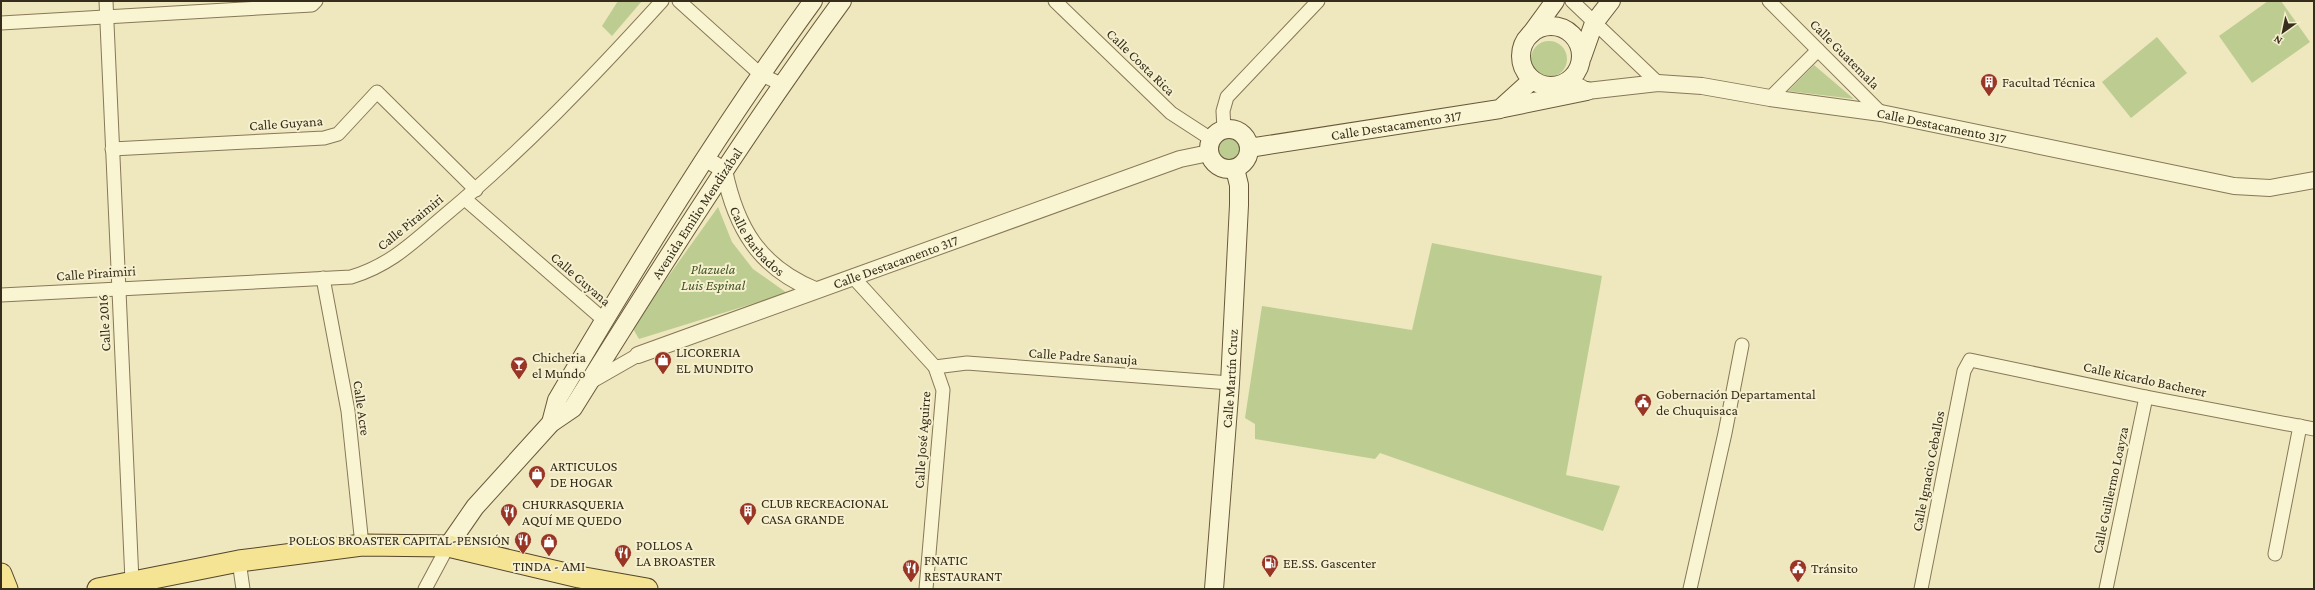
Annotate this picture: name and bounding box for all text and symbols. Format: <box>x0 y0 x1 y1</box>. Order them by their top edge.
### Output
north arrow <box>2263 12 2303 52</box>
street label: Calle Guatemala <box>1807 16 1884 93</box>
street label: Calle Costa Rica <box>1103 25 1179 99</box>
text: N <box>2271 33 2284 47</box>
building icon: Facultad Técnica <box>1979 72 1999 97</box>
place label: Facultad Técnica <box>2002 74 2096 90</box>
street label: Calle Destacamento 317 <box>1876 105 2008 147</box>
street label: Calle Destacamento 317 <box>1330 107 1463 143</box>
street label: Calle Guyana <box>249 112 324 134</box>
street label: Avenida Emilio Mendizábal <box>648 144 745 282</box>
street label: Calle Piraimiri <box>374 190 446 253</box>
street label: Calle Barbados <box>727 204 788 279</box>
street label: Calle Destacamento 317 <box>831 232 961 292</box>
street label: Calle Guyana <box>548 249 615 310</box>
park label: Plazuela Luis Espinal <box>681 261 746 293</box>
street label: Calle Piraimiri <box>56 262 137 284</box>
street label: Calle 2016 <box>95 294 113 352</box>
street label: Calle Martín Cruz <box>1219 329 1241 429</box>
place label: LICORERIA EL MUNDITO <box>676 344 754 376</box>
street label: Calle Padre Sanauja <box>1028 344 1139 369</box>
place label: Chicheria el Mundo <box>532 349 586 381</box>
shop icon: LICORERIA EL MUNDITO <box>653 350 673 375</box>
bar icon: Chicheria el Mundo <box>509 355 529 380</box>
street label: Calle Ricardo Bacherer <box>2082 358 2208 400</box>
street label: Calle Acre <box>350 379 374 437</box>
place label: Gobernación Departamental de Chuquisaca <box>1656 386 1816 418</box>
street label: Calle José Aguirre <box>911 391 933 489</box>
public building icon: Gobernación Departamental de Chuquisaca <box>1633 392 1653 417</box>
street label: Calle Ignacio Ceballos <box>1908 409 1948 533</box>
street label: Calle Guillermo Loayza <box>2089 425 2131 555</box>
place label: ARTICULOS DE HOGAR <box>550 458 618 490</box>
shop icon: ARTICULOS DE HOGAR <box>527 464 547 489</box>
place label: CLUB RECREACIONAL CASA GRANDE <box>761 495 888 527</box>
place label: CHURRASQUERIA AQUÍ ME QUEDO <box>522 496 624 528</box>
building icon: CLUB RECREACIONAL CASA GRANDE <box>738 501 758 526</box>
restaurant icon: CHURRASQUERIA AQUÍ ME QUEDO <box>499 502 519 527</box>
restaurant icon: POLLOS BROASTER CAPITAL-PENSIÓN <box>513 530 533 555</box>
place label: POLLOS BROASTER CAPITAL-PENSIÓN <box>289 532 510 548</box>
shop icon: TINDA - AMI <box>539 532 559 557</box>
place label: POLLOS A LA BROASTER <box>636 537 716 569</box>
restaurant icon: POLLOS A LA BROASTER <box>613 543 633 568</box>
place label: FNATIC RESTAURANT <box>924 552 1002 584</box>
fuel station icon: EE.SS. Gascenter <box>1260 553 1280 578</box>
place label: EE.SS. Gascenter <box>1283 555 1376 571</box>
place label: TINDA - AMI <box>513 558 585 574</box>
restaurant icon: FNATIC RESTAURANT <box>901 558 921 583</box>
public building icon: Tránsito <box>1788 558 1808 583</box>
place label: Tránsito <box>1811 560 1858 576</box>

